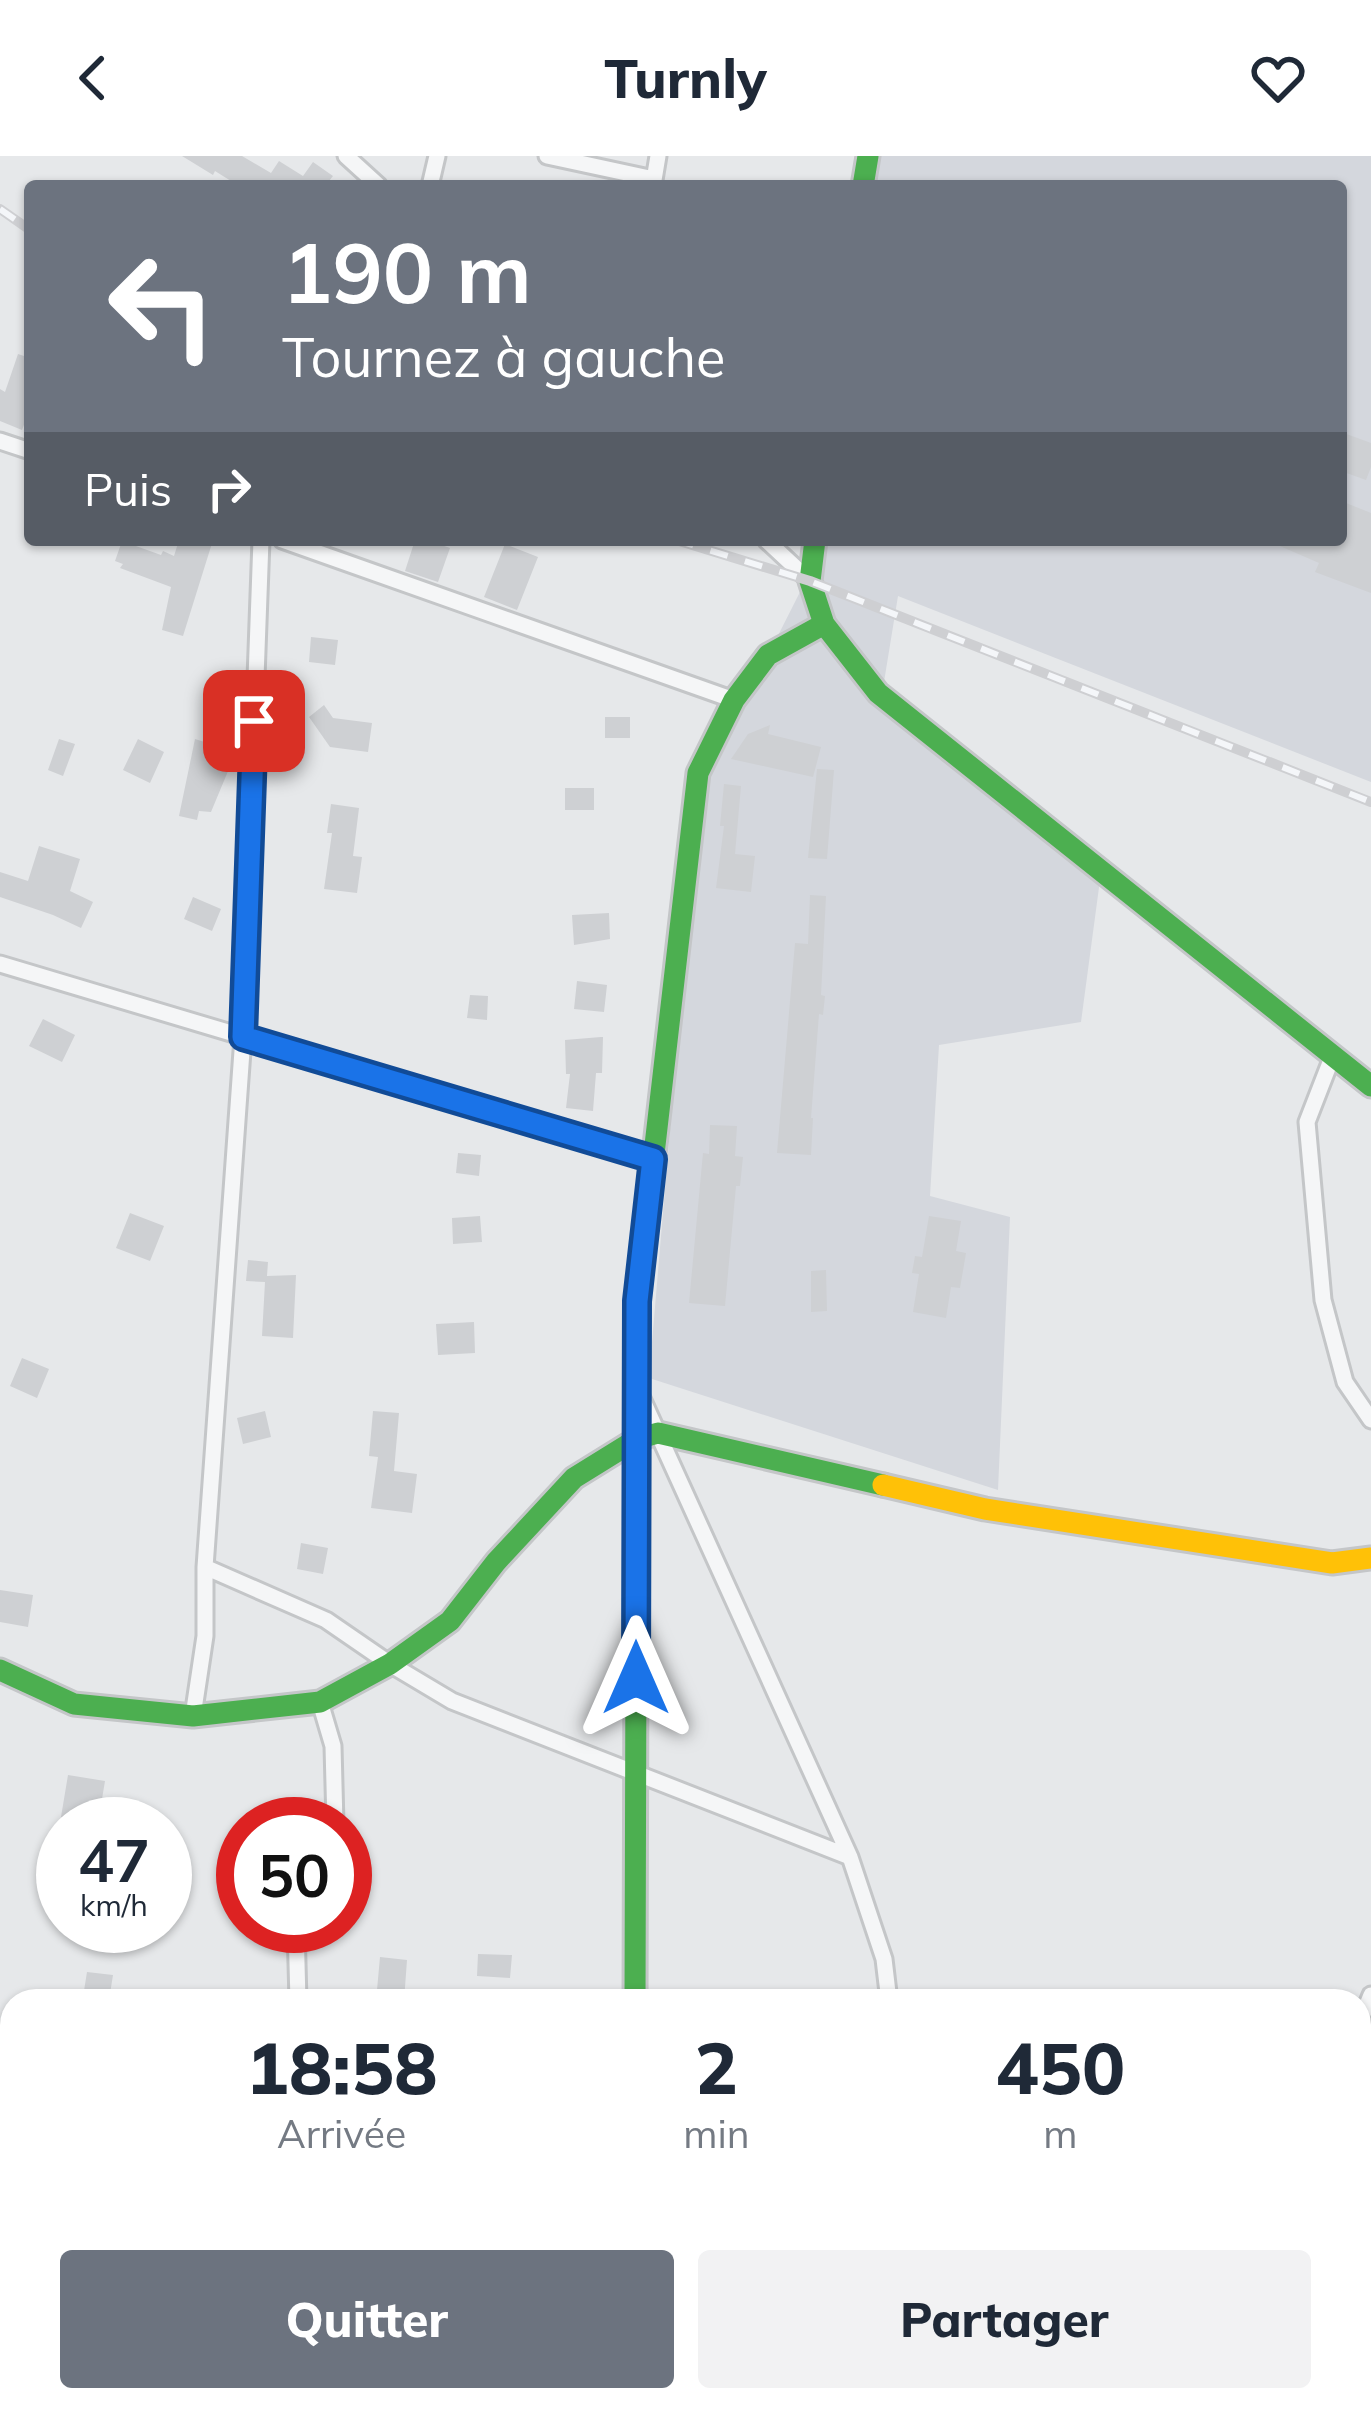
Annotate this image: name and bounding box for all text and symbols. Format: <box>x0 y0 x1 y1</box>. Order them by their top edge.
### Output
text: Turnly <box>604 44 767 112</box>
icon: back <box>60 45 126 111</box>
icon: heart <box>1245 45 1311 111</box>
text: 190 m <box>282 219 532 324</box>
icon: left <box>84 228 240 384</box>
text: Tournez à gauche <box>282 323 725 391</box>
icon: right <box>196 456 262 522</box>
text: Puis <box>84 461 172 517</box>
pin <box>203 670 305 772</box>
icon: arrive <box>221 688 287 754</box>
position arrow <box>573 1615 699 1741</box>
speed limit sign: 50 <box>216 1797 372 1953</box>
text: 47 <box>78 1822 150 1897</box>
text: km/h <box>80 1886 148 1924</box>
text: 18:58 <box>246 2022 437 2112</box>
text: 2 <box>695 2022 738 2112</box>
text: 450 <box>996 2022 1125 2112</box>
text: Arrivée <box>277 2109 406 2158</box>
text: min <box>683 2109 750 2158</box>
text: m <box>1043 2109 1077 2158</box>
button: Quitter <box>60 2250 674 2388</box>
button: Partager <box>698 2250 1311 2388</box>

